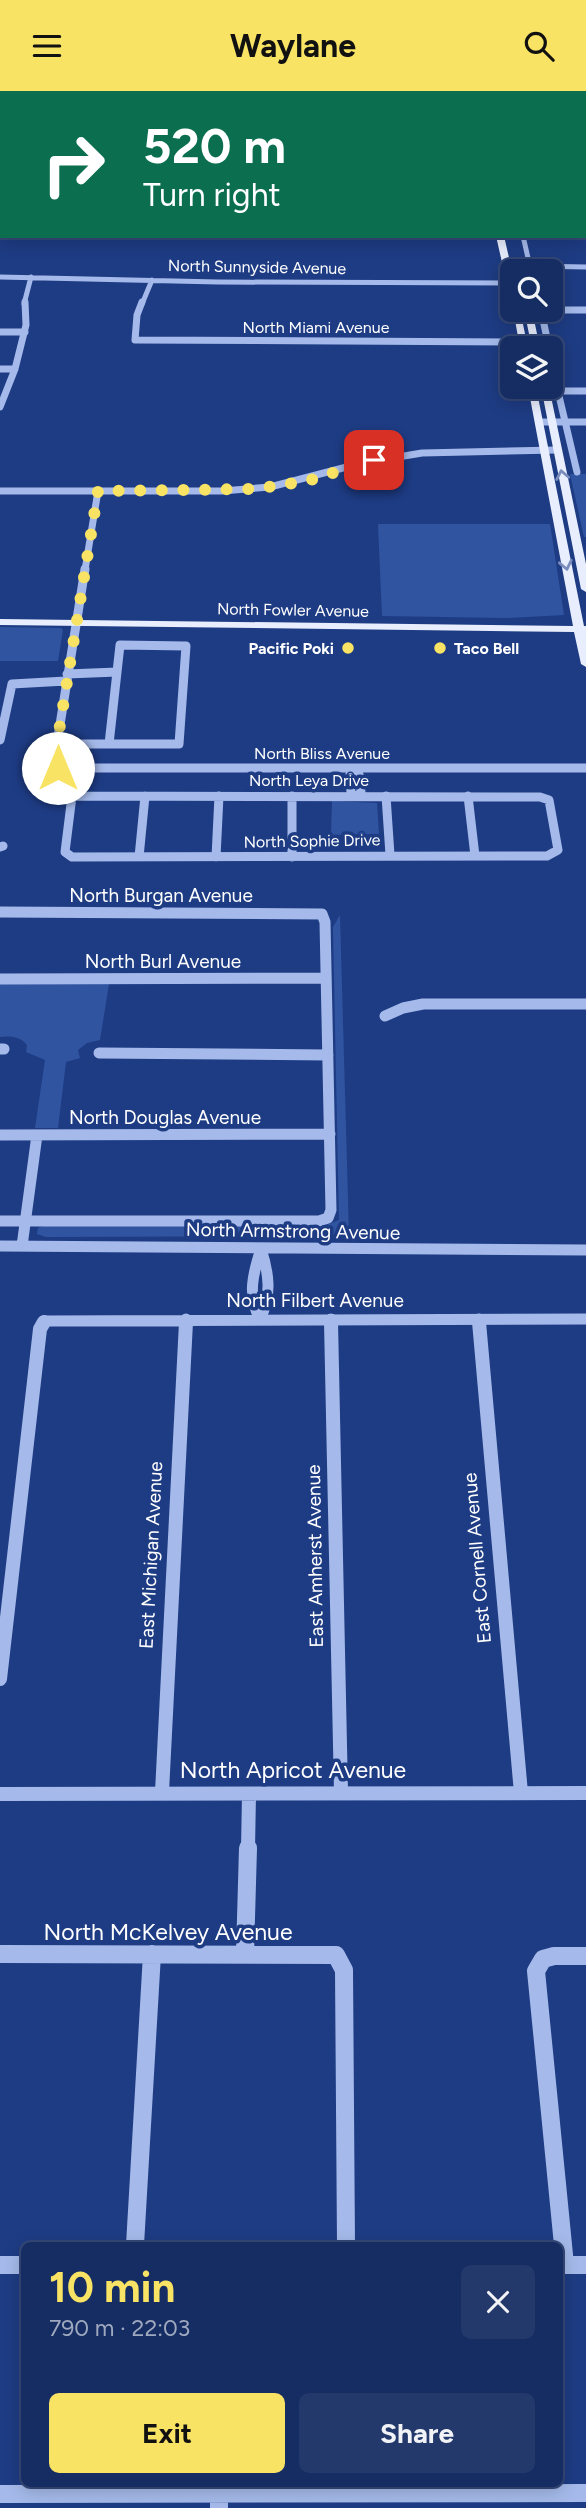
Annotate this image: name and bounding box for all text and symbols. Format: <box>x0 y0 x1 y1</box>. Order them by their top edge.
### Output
icon: menu <box>28 27 66 65</box>
text: Waylane <box>230 27 356 65</box>
icon: search <box>520 27 558 65</box>
text: 520 m <box>143 116 286 175</box>
icon: right <box>28 119 119 210</box>
text: Turn right <box>143 176 281 214</box>
street label: North Sunnyside Avenue <box>168 256 347 278</box>
map controls <box>500 259 563 399</box>
button: search <box>500 259 563 322</box>
street label: North Miami Avenue <box>243 318 390 337</box>
button: layers <box>500 336 563 399</box>
pin <box>344 430 404 490</box>
icon: arrive <box>355 441 393 479</box>
one-way arrow <box>555 469 570 481</box>
one-way arrow <box>557 559 572 571</box>
street label: North Fowler Avenue <box>217 599 369 621</box>
place label: Pacific Poki <box>248 639 334 658</box>
place label: Taco Bell <box>454 639 519 658</box>
marker: Pacific Poki <box>340 640 356 656</box>
marker: Taco Bell <box>432 640 448 656</box>
position arrow <box>21 731 95 805</box>
street label: North Bliss Avenue <box>254 744 390 763</box>
street label: North Leya Drive <box>249 771 369 790</box>
street label: North Sophie Drive <box>243 830 381 852</box>
street label: North Burgan Avenue <box>69 884 253 907</box>
street label: North Burl Avenue <box>85 950 241 973</box>
street label: North Douglas Avenue <box>69 1106 261 1129</box>
street label: North Armstrong Avenue <box>186 1218 400 1244</box>
street label: North Filbert Avenue <box>226 1289 404 1312</box>
street label: East Michigan Avenue <box>135 1461 167 1649</box>
street label: East Amherst Avenue <box>302 1464 328 1648</box>
street label: East Cornell Avenue <box>458 1472 496 1644</box>
street label: North Apricot Avenue <box>180 1756 406 1784</box>
street label: North McKelvey Avenue <box>44 1918 292 1946</box>
text: 10 min <box>49 2262 175 2313</box>
button: close <box>461 2265 535 2339</box>
text: 790 m · 22:03 <box>49 2314 190 2342</box>
button: Exit <box>49 2393 285 2473</box>
button: Share <box>299 2393 535 2473</box>

